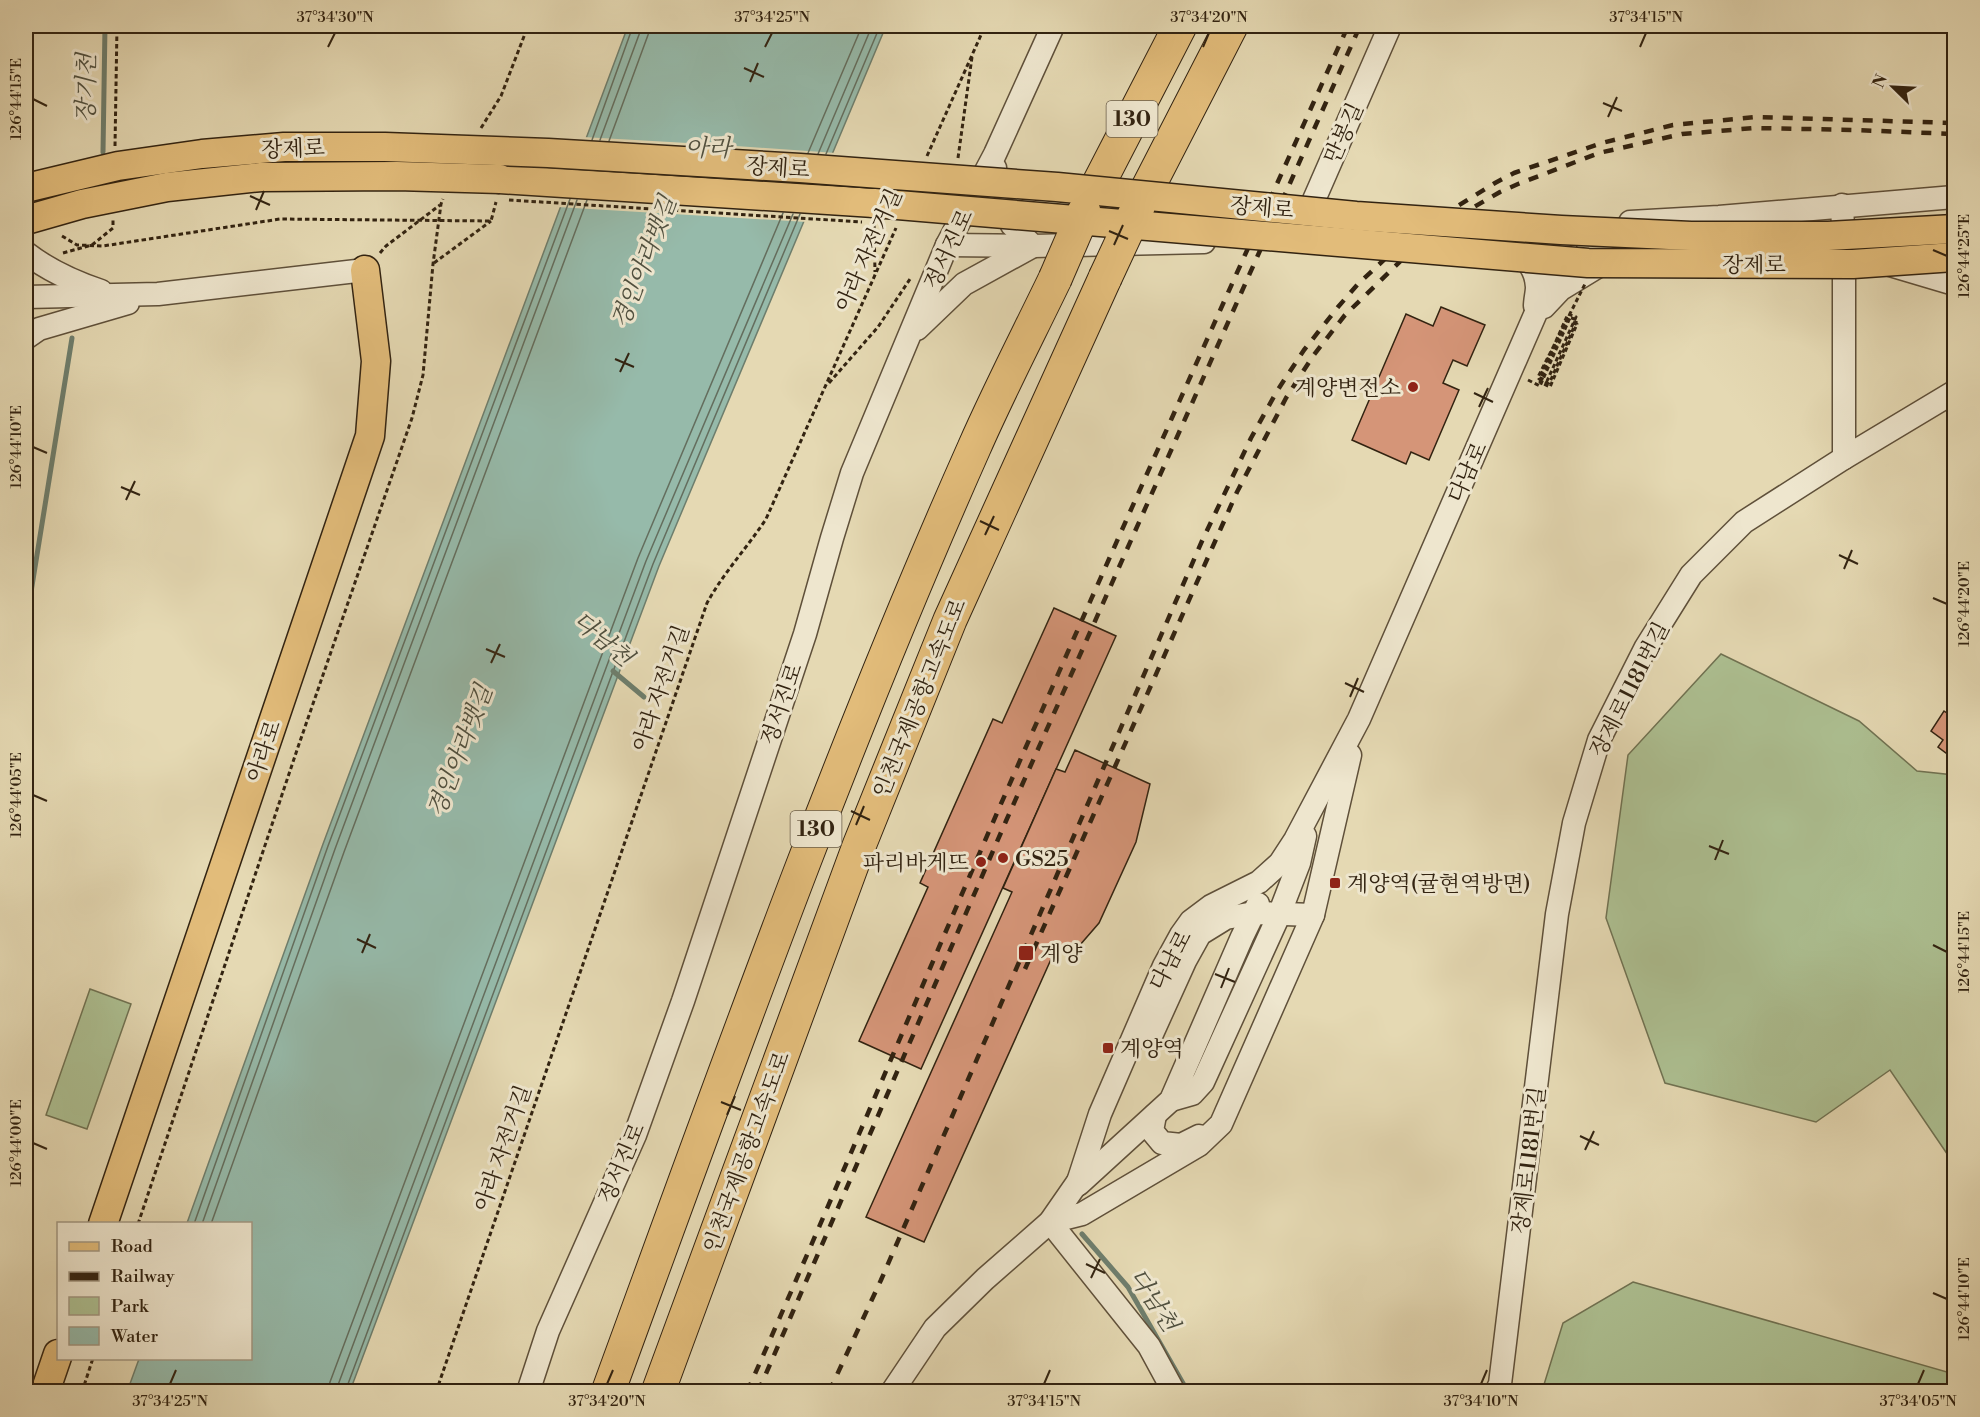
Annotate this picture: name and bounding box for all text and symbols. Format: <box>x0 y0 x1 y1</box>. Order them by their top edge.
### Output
text: 37°34'30"N <box>296 8 374 27</box>
text: 37°34'25"N <box>734 8 810 27</box>
text: 37°34'20"N <box>1170 8 1248 27</box>
text: 37°34'15"N <box>1609 8 1683 27</box>
water label: 장기천 <box>71 51 103 123</box>
north arrow <box>1863 57 1923 117</box>
text: 126°44'15"E <box>7 58 26 140</box>
text: N <box>1869 71 1892 91</box>
street label: 만봉길 <box>1319 99 1370 168</box>
road number: 130 <box>1106 101 1158 137</box>
water label: 아라 <box>685 134 734 164</box>
street label: 장제로 <box>261 135 325 164</box>
street label: 장제로 <box>745 153 811 184</box>
street label: 아라 자전거길 <box>830 185 909 316</box>
water label: 경인아라뱃길 <box>606 190 685 333</box>
street label: 장제로 <box>1229 192 1295 225</box>
street label: 정서진로 <box>919 205 980 294</box>
text: 126°44'25"E <box>1955 214 1974 298</box>
street label: 장제로 <box>1722 252 1786 279</box>
place label: 계양변전소 <box>1295 375 1401 402</box>
marker: 계양변전소 <box>1406 380 1420 394</box>
text: 126°44'10"E <box>7 405 26 489</box>
street label: 다남로 <box>1443 438 1494 507</box>
text: 126°44'20"E <box>1955 561 1974 647</box>
street label: 인천국제공항고속도로 <box>868 595 973 802</box>
water label: 다남천 <box>566 606 640 675</box>
street label: 장제로1181번길 <box>1585 618 1676 762</box>
street label: 아라 자전거길 <box>627 622 696 755</box>
street label: 정서진로 <box>756 660 809 749</box>
water label: 경인아라뱃길 <box>422 679 501 822</box>
street label: 아라로 <box>241 717 288 786</box>
text: 126°44'05"E <box>7 752 26 838</box>
road number: 130 <box>790 811 842 847</box>
place label: GS25 <box>1015 846 1069 873</box>
place label: 파리바게뜨 <box>863 850 969 877</box>
marker: GS25 <box>996 851 1010 865</box>
marker: 파리바게뜨 <box>974 855 988 869</box>
place label: 계양역(귤현역방면) <box>1347 871 1531 898</box>
marker: 계양역(귤현역방면) <box>1328 876 1342 890</box>
text: 126°44'15"E <box>1955 911 1974 993</box>
street label: 다남로 <box>1144 926 1198 995</box>
place label: 계양 <box>1040 941 1083 968</box>
marker: 계양 <box>1017 944 1035 962</box>
place label: 계양역 <box>1120 1036 1184 1063</box>
marker: 계양역 <box>1101 1041 1115 1055</box>
street label: 인천국제공항고속도로 <box>698 1048 796 1257</box>
street label: 아라 자전거길 <box>469 1082 538 1215</box>
street label: 장제로1181번길 <box>1507 1085 1552 1235</box>
text: 126°44'00"E <box>7 1099 26 1187</box>
street label: 정서진로 <box>593 1119 651 1208</box>
legend <box>57 1222 252 1360</box>
text: Road <box>111 1235 154 1258</box>
text: 126°44'10"E <box>1955 1257 1974 1341</box>
water label: 다남천 <box>1122 1263 1186 1339</box>
text: Railway <box>111 1265 175 1288</box>
text: Park <box>111 1295 150 1318</box>
text: Water <box>110 1325 159 1348</box>
text: 37°34'25"N <box>132 1392 208 1411</box>
text: 37°34'20"N <box>568 1392 646 1411</box>
text: 37°34'15"N <box>1007 1392 1081 1411</box>
text: 37°34'10"N <box>1444 1392 1518 1411</box>
text: 37°34'05"N <box>1879 1392 1957 1411</box>

